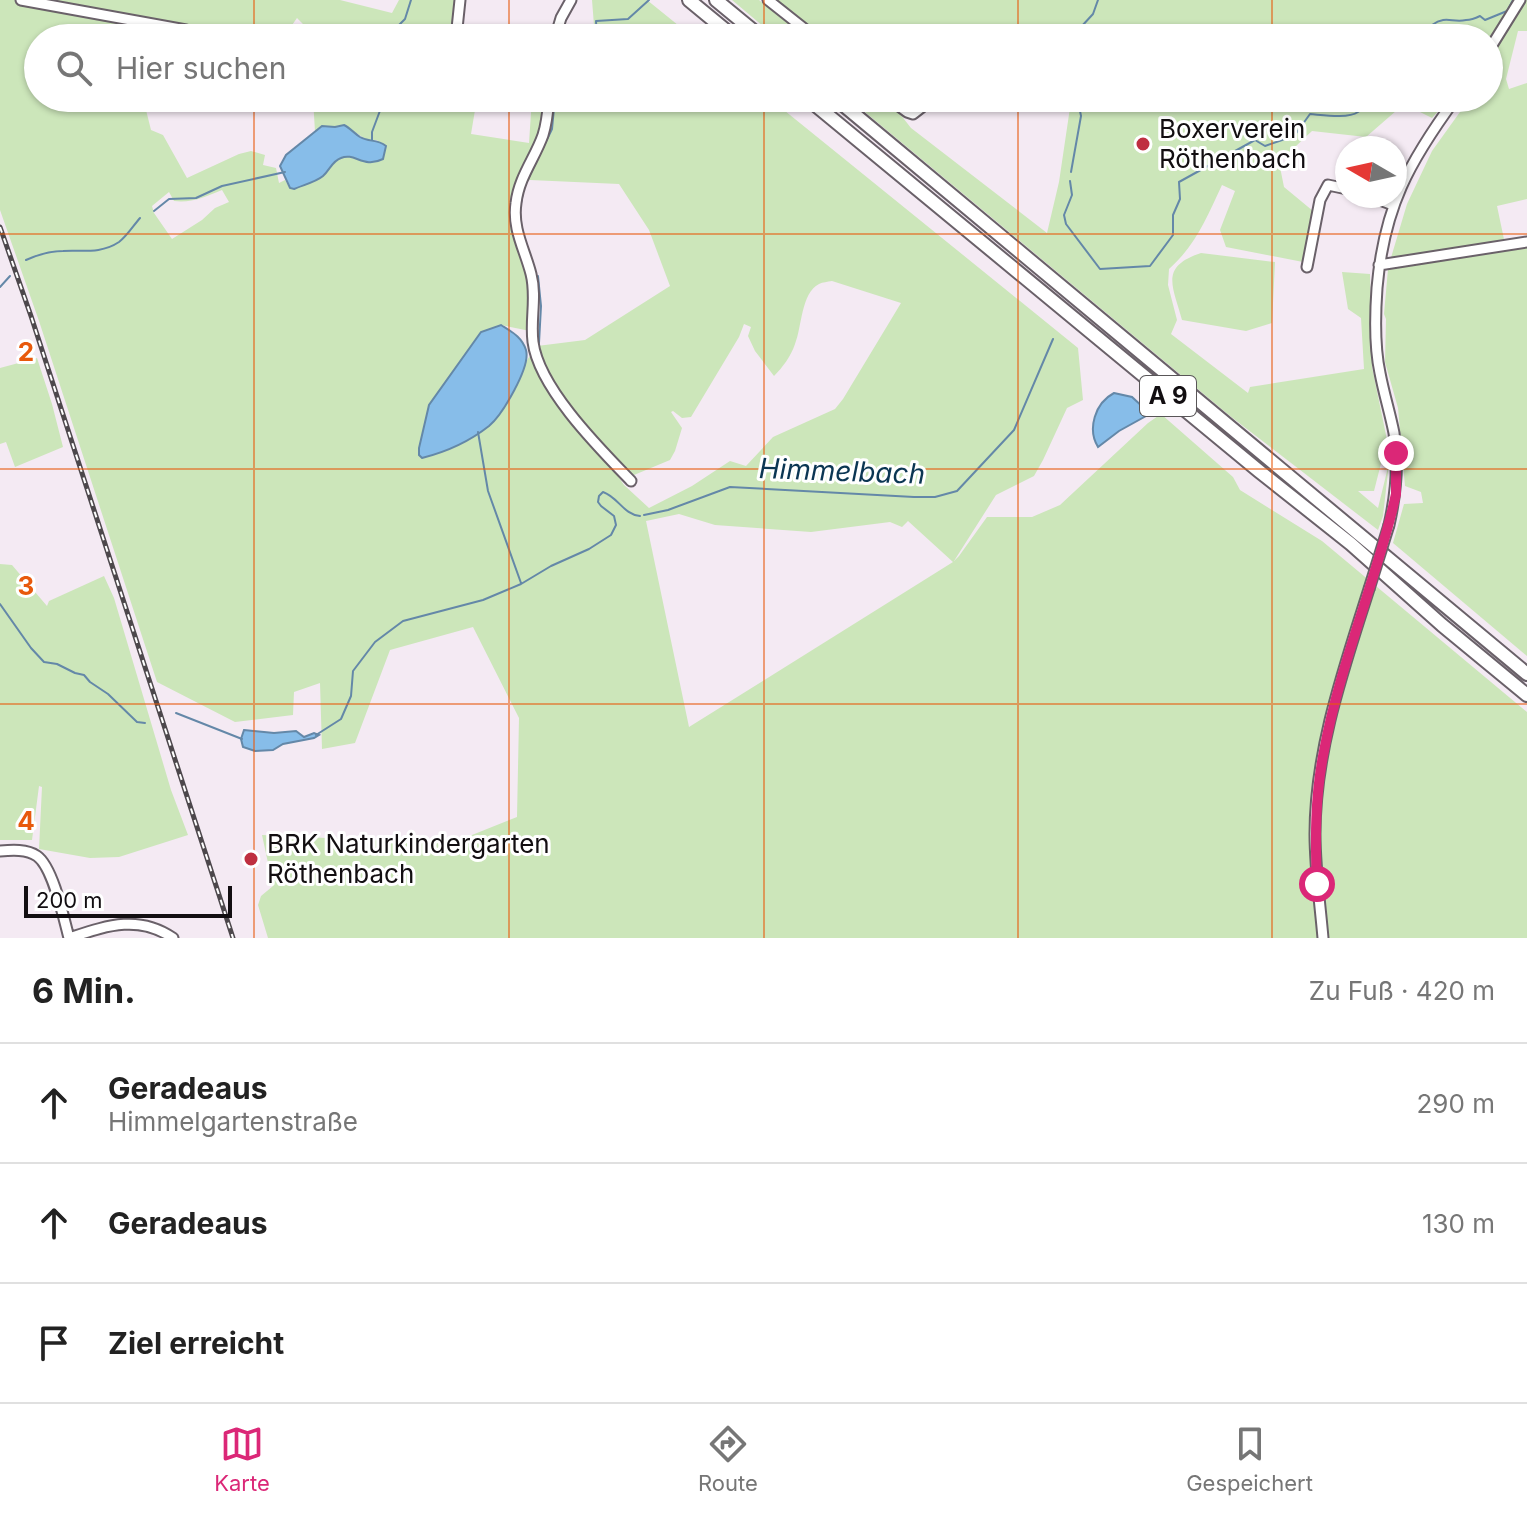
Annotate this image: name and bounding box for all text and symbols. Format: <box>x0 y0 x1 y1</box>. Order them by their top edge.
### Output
search box <box>24 24 1503 112</box>
icon: search <box>52 46 96 90</box>
text: Hier suchen <box>116 50 286 86</box>
place label: Boxerverein Röthenbach <box>1159 113 1306 174</box>
marker: Boxerverein Röthenbach <box>1134 135 1152 153</box>
north arrow <box>1335 136 1407 208</box>
text: 2 <box>18 336 34 367</box>
road number: A 9 <box>1140 376 1196 416</box>
route end <box>1378 435 1414 471</box>
water label: Himmelbach <box>758 451 926 491</box>
text: 3 <box>18 570 34 601</box>
text: 4 <box>17 805 35 836</box>
place label: BRK Naturkindergarten Röthenbach <box>267 828 550 889</box>
marker: BRK Naturkindergarten Röthenbach <box>242 850 260 868</box>
route start <box>1299 866 1335 902</box>
scale bar <box>24 882 232 918</box>
text: 200 m <box>36 887 103 913</box>
text: 6 Min. <box>32 970 136 1011</box>
text: Zu Fuß · 420 m <box>1309 975 1495 1006</box>
text: Geradeaus <box>108 1070 268 1106</box>
icon: ahead <box>32 1081 76 1125</box>
text: 290 m <box>1417 1088 1495 1119</box>
text: Himmelgartenstraße <box>108 1106 358 1137</box>
icon: ahead <box>32 1201 76 1245</box>
text: Geradeaus <box>108 1205 268 1241</box>
text: 130 m <box>1422 1208 1495 1239</box>
icon: arrive <box>32 1321 76 1365</box>
text: Ziel erreicht <box>108 1325 284 1361</box>
tab: Karte <box>214 1422 270 1496</box>
tab: Route <box>698 1422 758 1496</box>
tab: Gespeichert <box>1186 1422 1313 1496</box>

